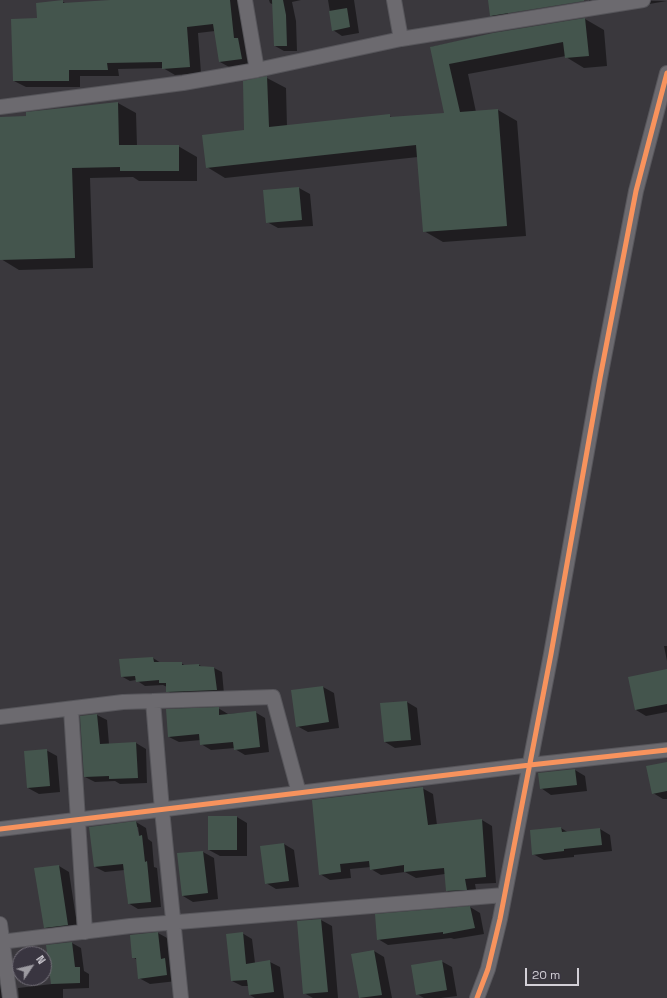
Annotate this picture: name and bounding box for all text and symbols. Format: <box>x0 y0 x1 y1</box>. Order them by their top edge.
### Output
north arrow <box>12 946 52 986</box>
text: N <box>33 953 49 967</box>
scale bar <box>527 960 581 986</box>
text: 20 m <box>532 967 560 983</box>

